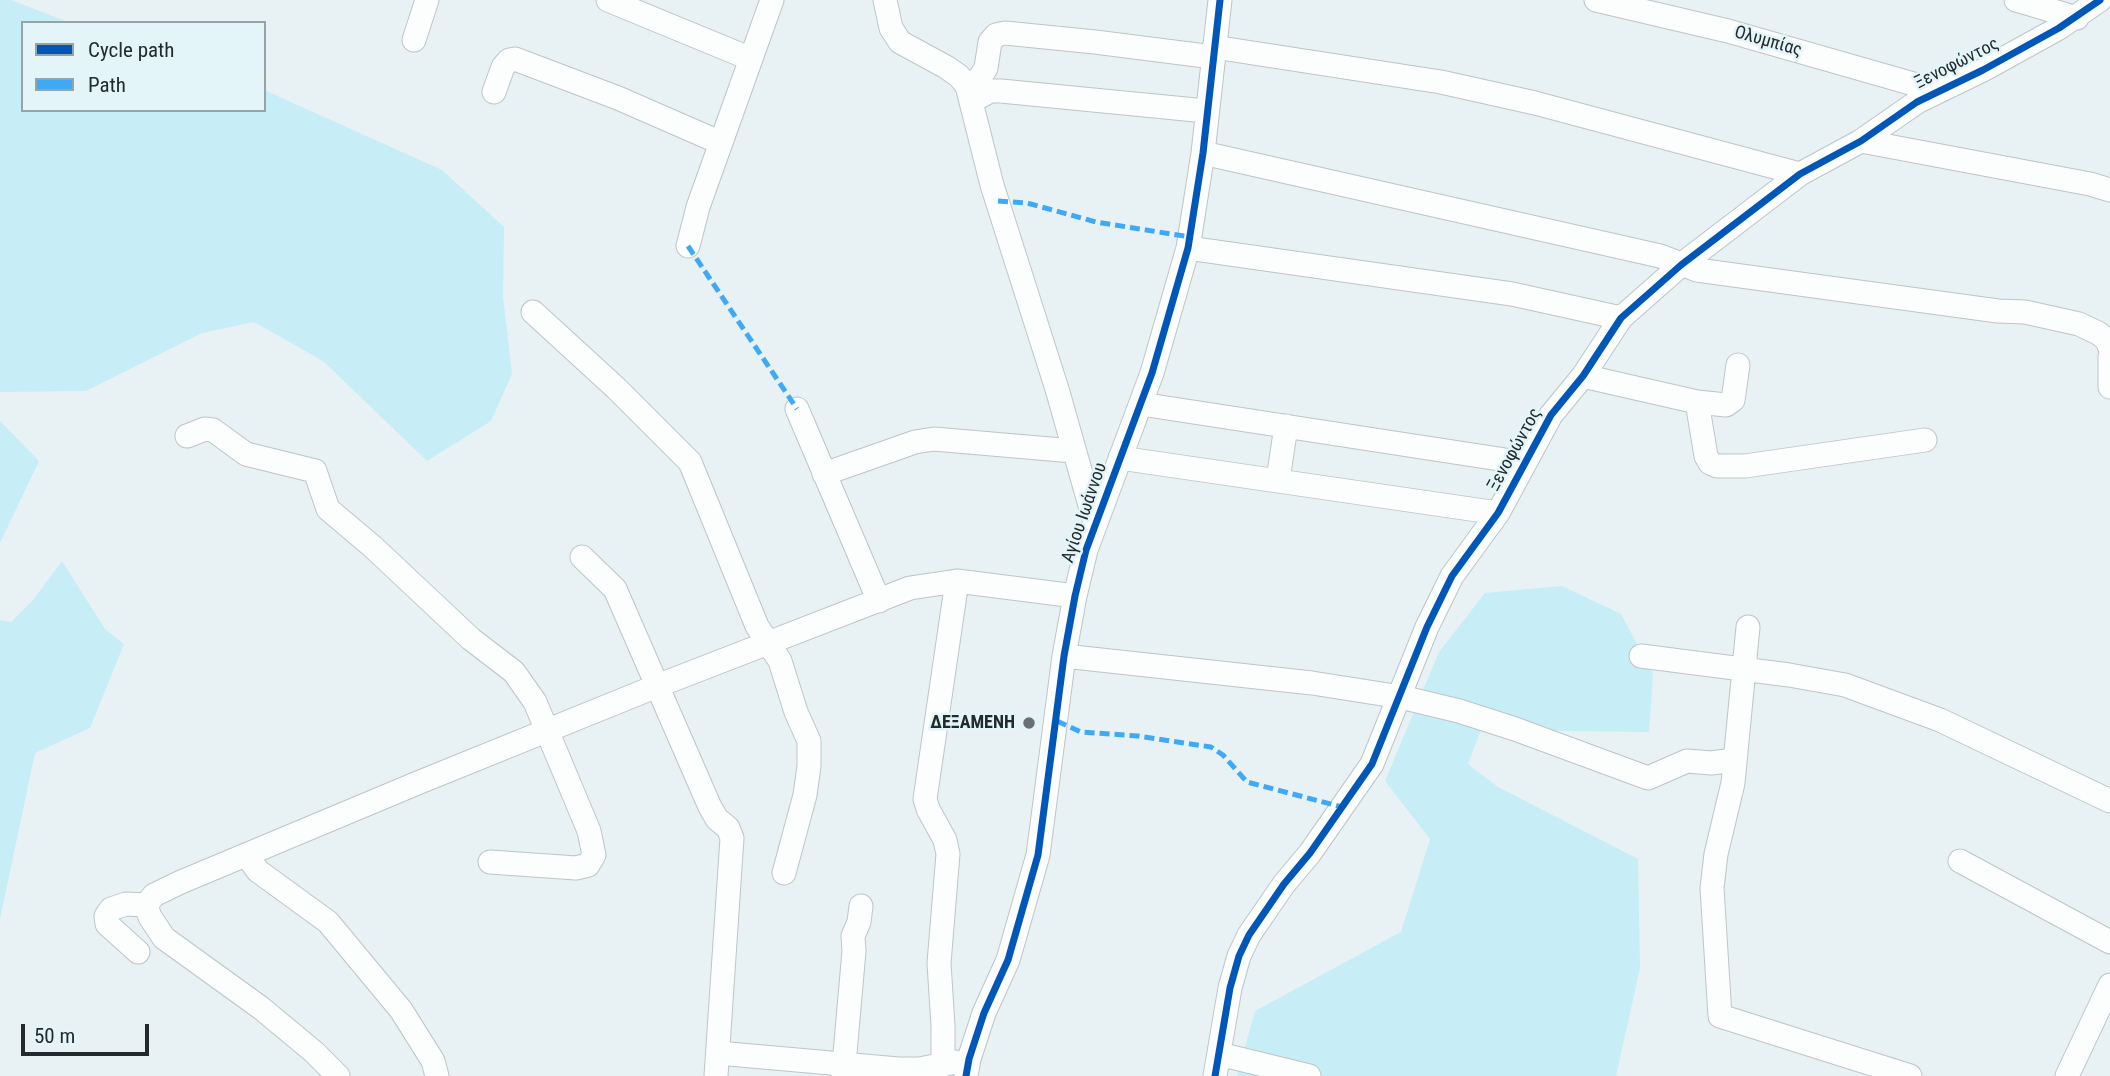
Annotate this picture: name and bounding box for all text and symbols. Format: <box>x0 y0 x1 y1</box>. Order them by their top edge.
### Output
legend <box>21 21 266 112</box>
street label: Ολυμπίας <box>1732 22 1804 62</box>
street label: Ξενοφώντος <box>1911 34 2003 94</box>
text: Cycle path <box>88 38 174 62</box>
text: Path <box>88 73 126 97</box>
street label: Ξενοφώντος <box>1483 405 1547 495</box>
street label: Αγίου Ιωάννου <box>1058 460 1112 566</box>
place label: ΔΕΞΑΜΕΝΗ <box>930 712 1015 734</box>
marker: ΔΕΞΑΜΕΝΗ <box>1021 715 1037 731</box>
scale bar <box>24 1010 152 1054</box>
text: 50 m <box>34 1024 75 1048</box>

